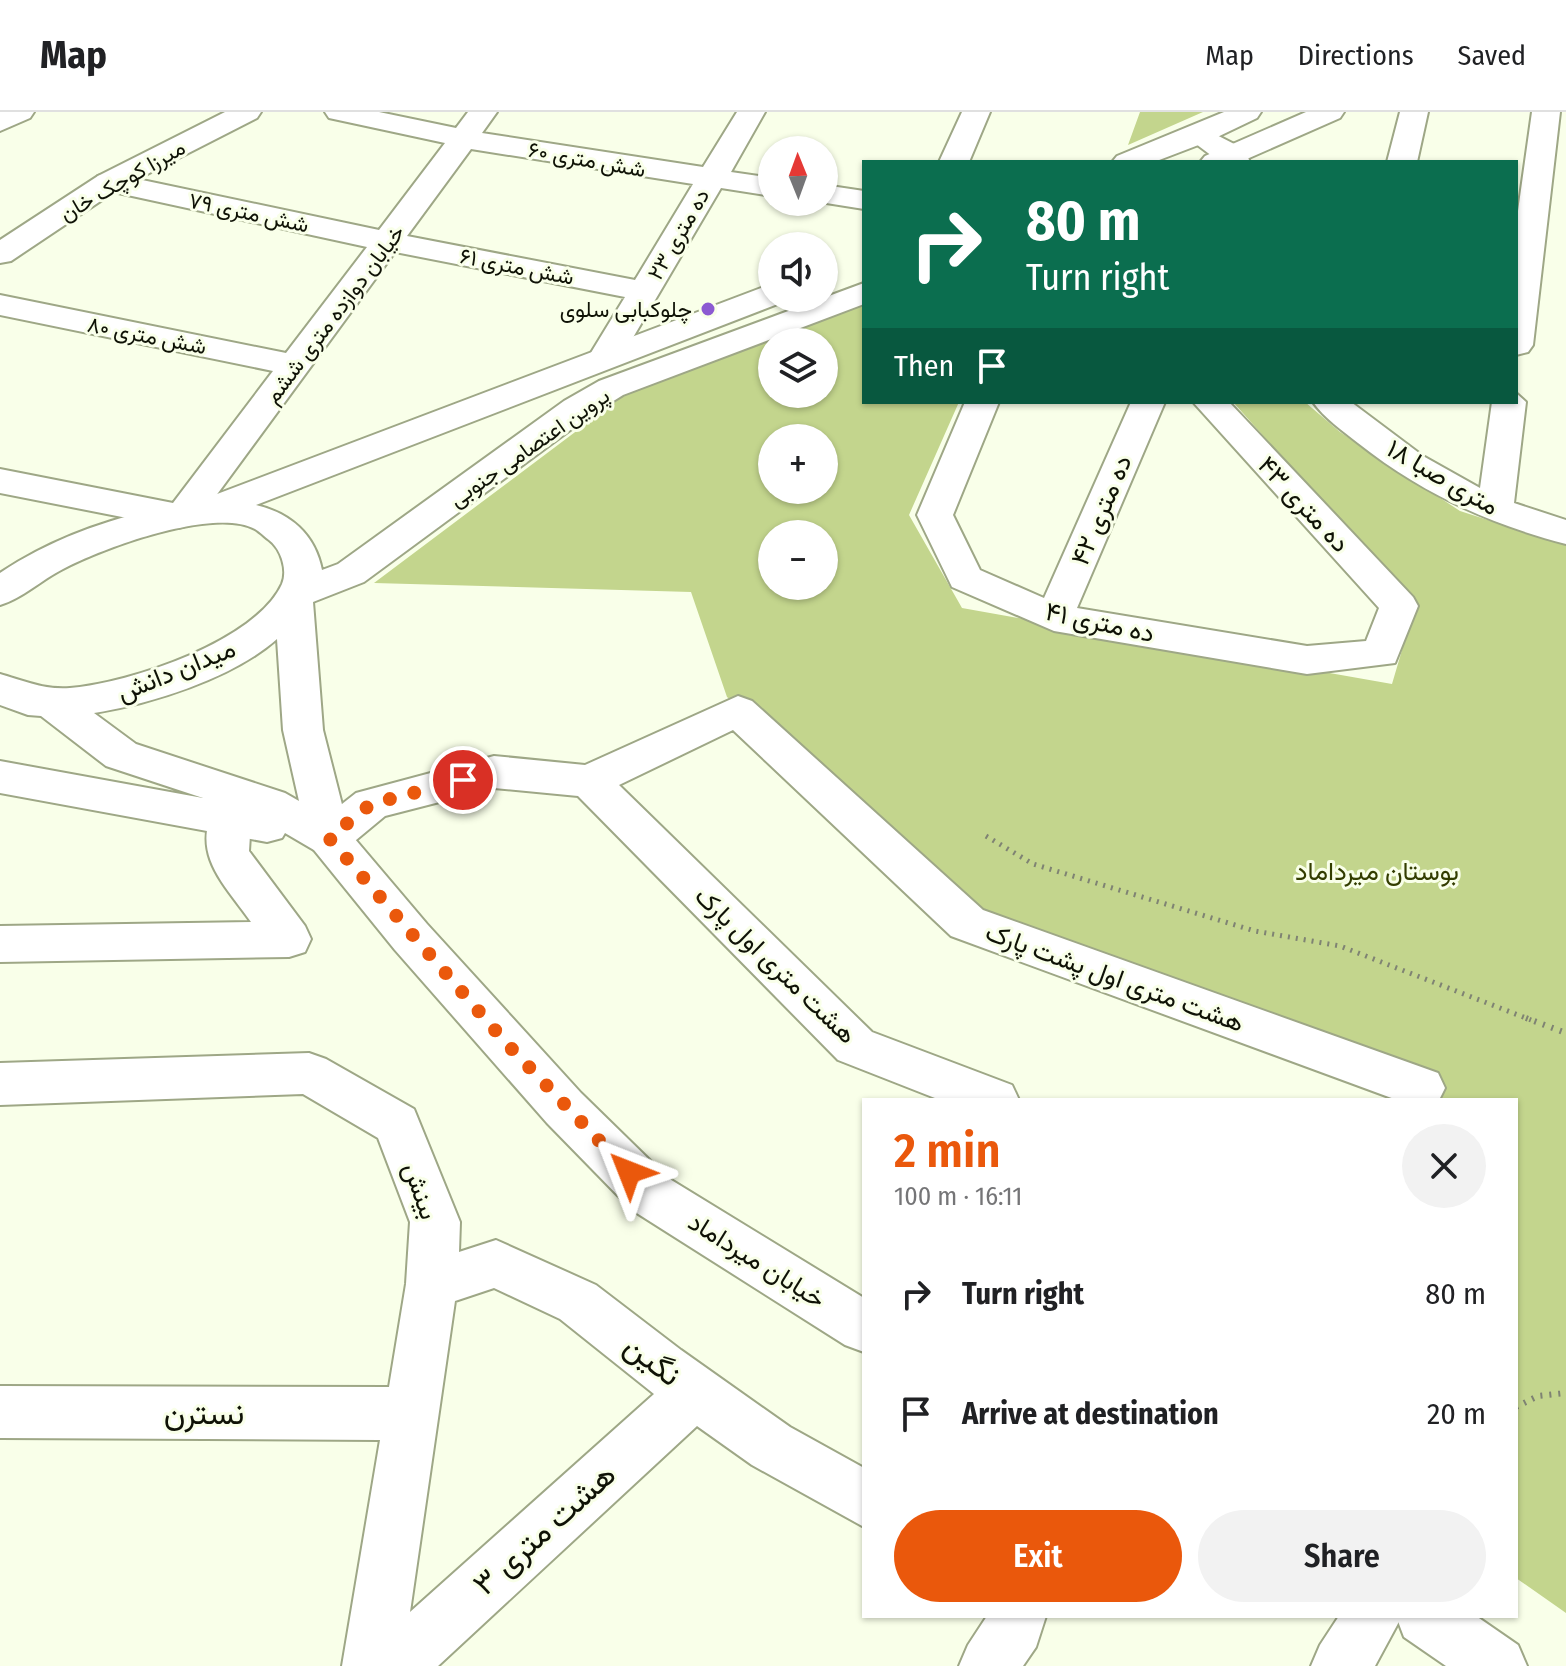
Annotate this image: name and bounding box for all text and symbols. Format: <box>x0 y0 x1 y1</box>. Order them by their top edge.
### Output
text: Map <box>40 32 107 78</box>
text: Map <box>1205 39 1254 72</box>
text: Directions <box>1298 39 1414 72</box>
text: Saved <box>1458 39 1526 72</box>
street label: میرزا کوچک خان <box>55 134 190 228</box>
street label: شش متری ۶۰ <box>526 136 648 183</box>
north arrow <box>758 136 838 216</box>
map controls <box>758 136 838 600</box>
street label: ده متری ۲۳ <box>642 184 715 285</box>
street label: شش متری ۷۹ <box>186 187 311 238</box>
text: 80 m <box>1026 188 1141 255</box>
icon: right <box>894 192 998 296</box>
street label: خیابان دوازده متری ششم <box>258 220 411 410</box>
button: sound <box>758 232 838 312</box>
street label: شش متری ۶۱ <box>458 242 576 291</box>
text: Turn right <box>1026 256 1169 300</box>
place label: چلوکبابی سلوی <box>560 296 692 324</box>
marker: چلوکبابی سلوی <box>699 300 717 318</box>
street label: شش متری ۸۰ <box>85 311 209 360</box>
button: layers <box>758 328 838 408</box>
icon: arrive <box>970 344 1014 388</box>
text: Then <box>894 348 954 384</box>
street label: پروین اعتصامی جنوبی <box>444 382 615 514</box>
button: + <box>758 424 838 504</box>
street label: متری صبا ۱۸ <box>1381 433 1504 522</box>
street label: ده متری ۴۲ <box>1064 450 1139 570</box>
street label: ده متری ۴۳ <box>1251 450 1356 559</box>
button: − <box>758 520 838 600</box>
street label: ده متری ۴۱ <box>1043 596 1157 649</box>
street label: میدان دانش <box>112 633 240 708</box>
pin <box>429 746 497 814</box>
icon: arrive <box>441 758 485 802</box>
park label: بوستان میرداماد <box>1295 856 1459 887</box>
street label: هشت متری اول پارک <box>687 880 863 1052</box>
street label: هشت متری اول پشت پارک <box>981 916 1248 1041</box>
text: 2 min <box>894 1122 1001 1180</box>
button: close <box>1402 1124 1486 1208</box>
position arrow <box>587 1130 671 1214</box>
street label: بینش <box>396 1159 445 1224</box>
text: 100 m · 16:11 <box>894 1181 1022 1212</box>
street label: خیابان میرداماد <box>683 1206 831 1315</box>
icon: right <box>894 1272 938 1316</box>
text: Turn right <box>962 1276 1084 1312</box>
text: 80 m <box>1425 1276 1486 1312</box>
street label: نگین <box>617 1326 689 1394</box>
icon: arrive <box>894 1392 938 1436</box>
street label: نسترن <box>164 1394 244 1433</box>
text: Arrive at destination <box>962 1396 1219 1432</box>
text: 20 m <box>1427 1396 1486 1432</box>
street label: هشت متری ۳ <box>465 1455 624 1604</box>
button: Exit <box>894 1510 1182 1602</box>
button: Share <box>1198 1510 1486 1602</box>

